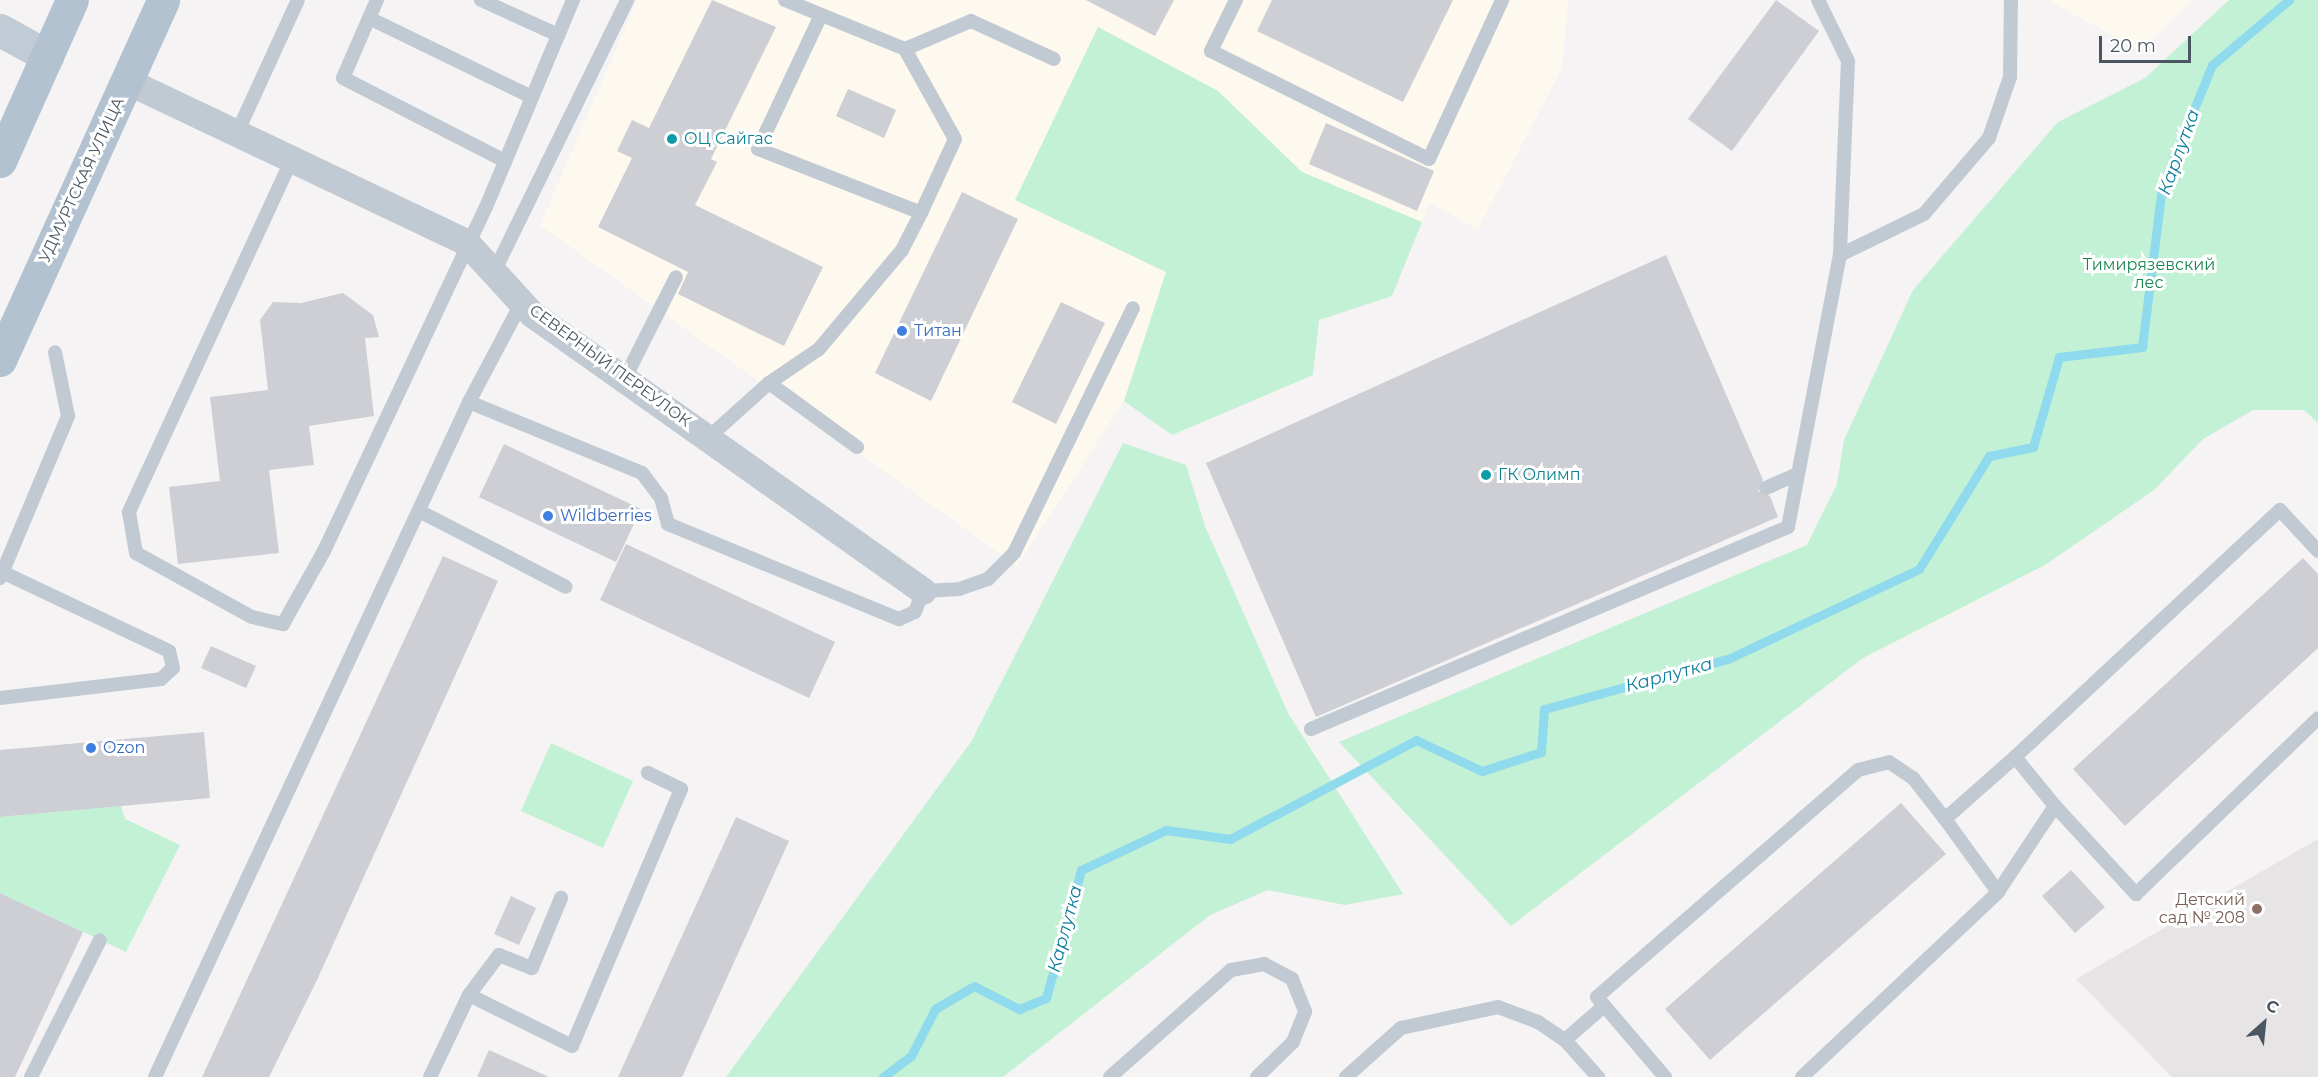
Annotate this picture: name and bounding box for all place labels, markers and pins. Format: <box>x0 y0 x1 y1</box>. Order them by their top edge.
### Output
place label: ОЦ Сайгас <box>684 129 773 149</box>
marker: ОЦ Сайгас <box>665 132 679 146</box>
place label: Титан <box>914 321 962 341</box>
marker: Титан <box>895 324 909 338</box>
place label: ГК Олимп <box>1498 465 1580 485</box>
marker: ГК Олимп <box>1479 468 1493 482</box>
place label: Wildberries <box>560 506 652 526</box>
marker: Wildberries <box>541 509 555 523</box>
place label: Ozon <box>103 738 145 758</box>
marker: Ozon <box>84 741 98 755</box>
place label: Детский сад № 208 <box>2159 890 2245 928</box>
marker: Детский сад № 208 <box>2250 902 2264 916</box>

